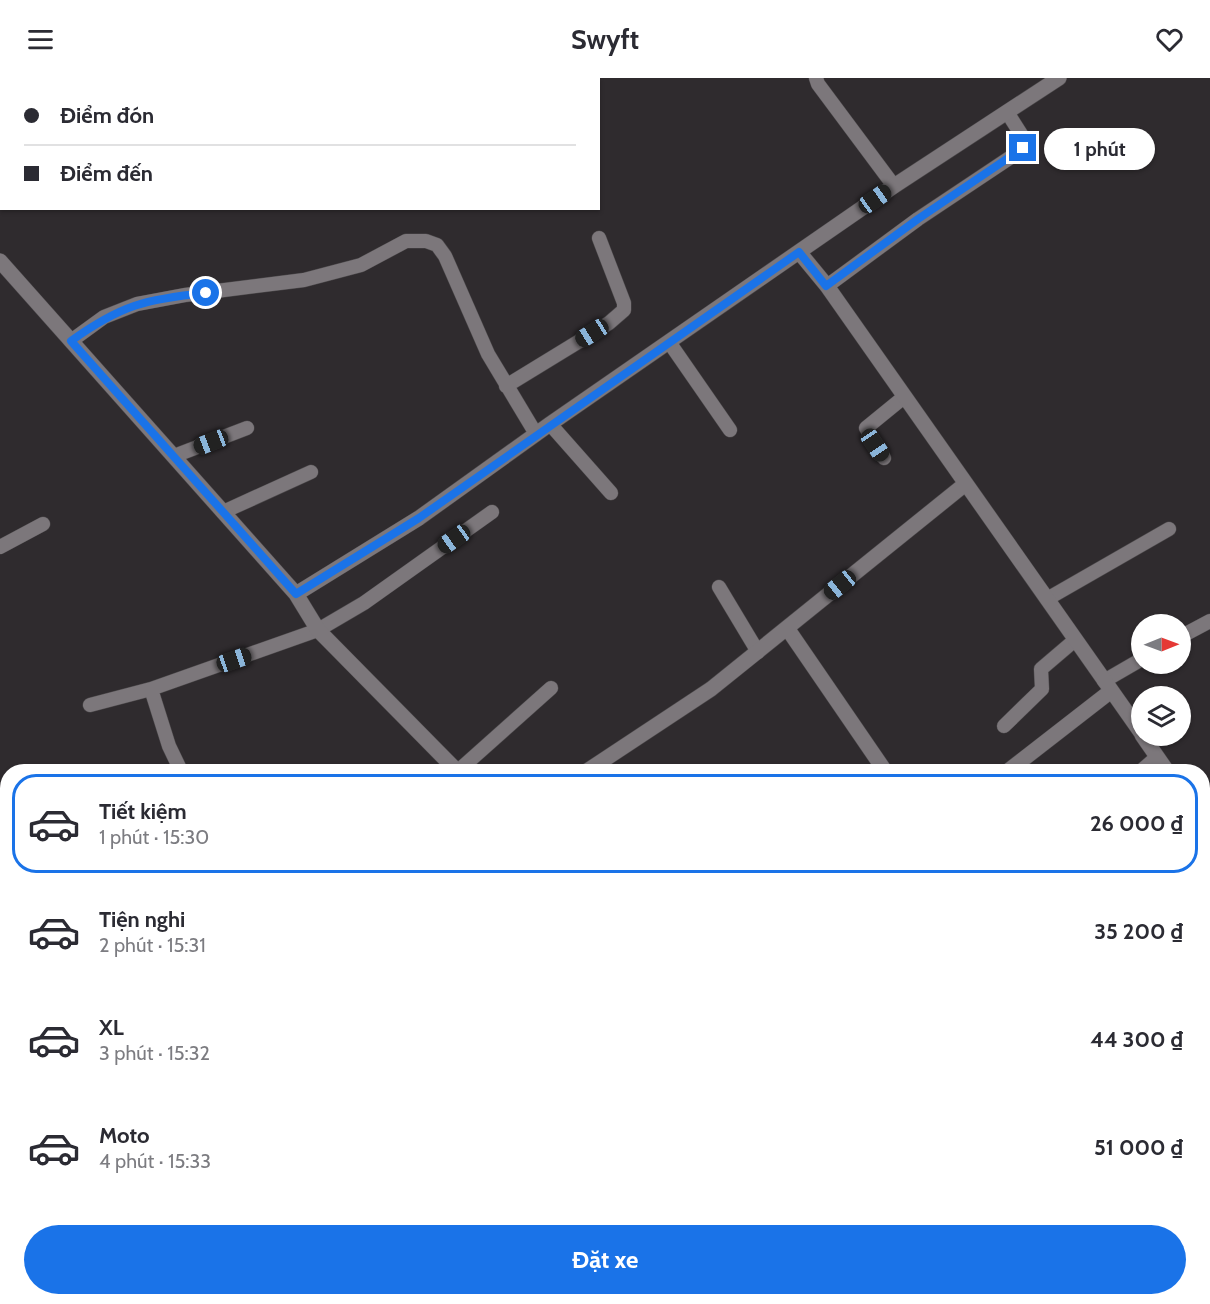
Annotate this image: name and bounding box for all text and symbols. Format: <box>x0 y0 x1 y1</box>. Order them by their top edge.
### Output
icon: menu <box>24 23 57 56</box>
text: Swyft <box>571 23 639 56</box>
icon: heart <box>1153 23 1186 56</box>
text: Điểm đón <box>60 102 154 129</box>
callout: 1 phút <box>1044 127 1155 169</box>
route end <box>1009 134 1036 161</box>
text: 1 phút <box>1073 137 1126 161</box>
text: Điểm đến <box>60 160 153 187</box>
car <box>855 181 895 217</box>
route start <box>192 279 219 306</box>
car <box>572 316 612 350</box>
car <box>857 425 893 465</box>
car <box>191 427 231 457</box>
car <box>434 521 474 557</box>
car <box>820 567 860 603</box>
north arrow <box>1131 614 1191 674</box>
map controls <box>1131 614 1191 746</box>
car <box>214 646 254 674</box>
button: layers <box>1131 686 1191 746</box>
icon: car <box>27 797 81 851</box>
text: Tiết kiệm <box>99 798 187 825</box>
text: 26 000 ₫ <box>1090 810 1183 837</box>
text: 1 phút · 15:30 <box>99 825 209 849</box>
icon: car <box>27 905 81 959</box>
text: Tiện nghi <box>99 906 185 933</box>
text: 35 200 ₫ <box>1094 918 1183 945</box>
text: 2 phút · 15:31 <box>99 933 206 957</box>
icon: car <box>27 1013 81 1067</box>
text: XL <box>99 1014 124 1041</box>
text: 44 300 ₫ <box>1090 1026 1183 1053</box>
text: 3 phút · 15:32 <box>99 1041 210 1065</box>
icon: car <box>27 1121 81 1175</box>
text: Moto <box>99 1122 150 1149</box>
text: 51 000 ₫ <box>1094 1134 1183 1161</box>
text: 4 phút · 15:33 <box>99 1149 211 1173</box>
button: Đặt xe <box>24 1225 1186 1294</box>

